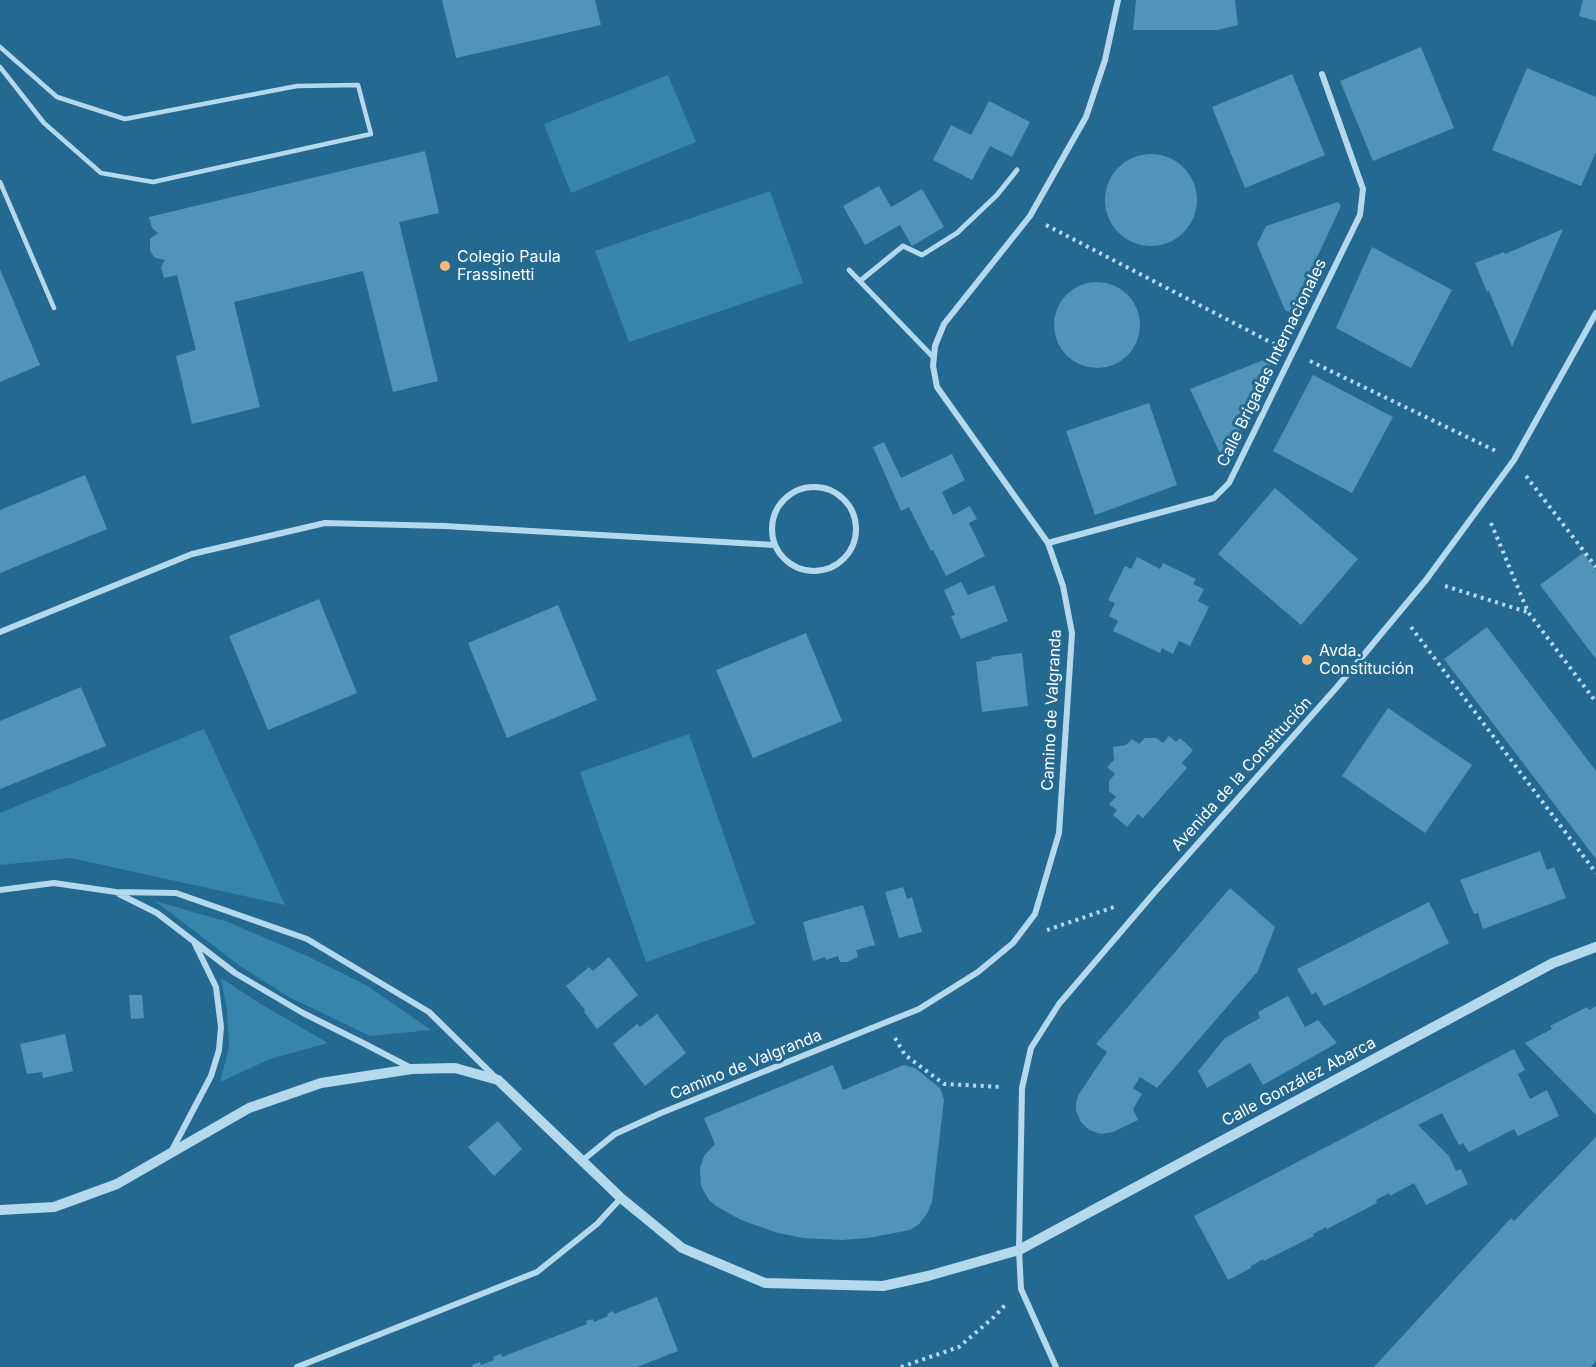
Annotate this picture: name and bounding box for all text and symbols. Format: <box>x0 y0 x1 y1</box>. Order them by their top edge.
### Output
place label: Colegio Paula Frassinetti <box>457 247 561 285</box>
street label: Calle Brigadas Internacionales <box>1213 256 1331 470</box>
marker: Colegio Paula Frassinetti <box>438 259 452 273</box>
street label: Camino de Valgranda <box>1038 629 1066 791</box>
place label: Avda. Constitución <box>1319 641 1414 679</box>
marker: Avda. Constitución <box>1300 653 1314 667</box>
street label: Avenida de la Constitución <box>1168 693 1316 855</box>
street label: Camino de Valgranda <box>667 1026 825 1104</box>
street label: Calle González Abarca <box>1219 1033 1379 1131</box>

